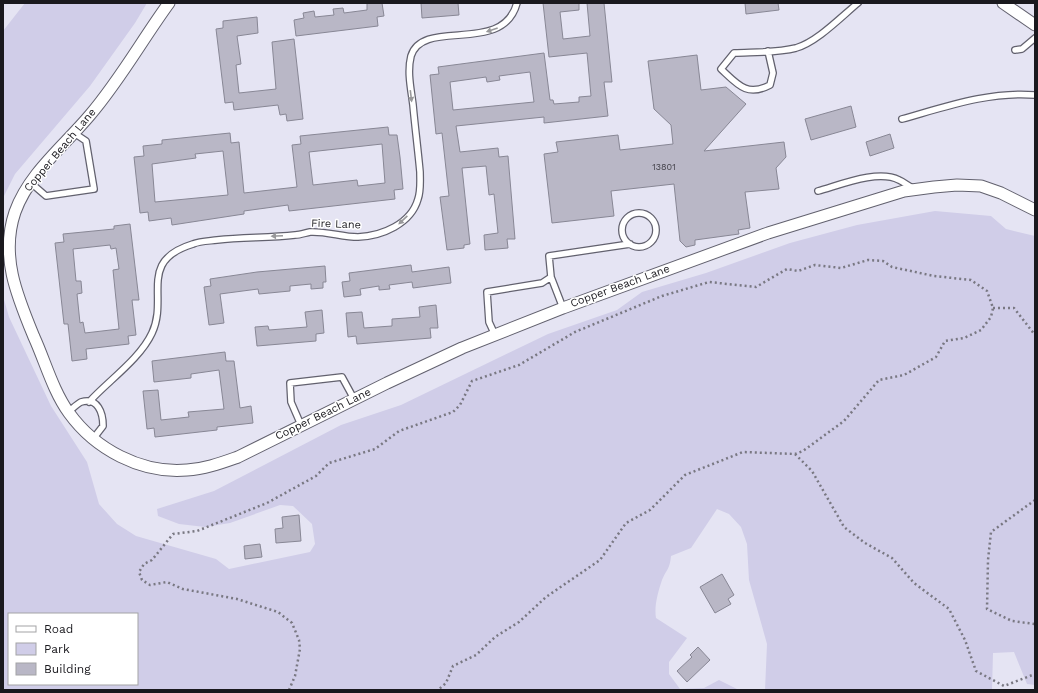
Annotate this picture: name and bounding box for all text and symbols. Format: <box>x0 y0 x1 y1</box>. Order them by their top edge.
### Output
one-way arrow <box>486 27 498 33</box>
one-way arrow <box>408 90 415 102</box>
street label: Copper Beach Lane <box>21 106 99 194</box>
house number: 13801 <box>652 162 676 172</box>
one-way arrow <box>398 216 408 225</box>
street label: Fire Lane <box>311 217 361 231</box>
one-way arrow <box>271 232 283 239</box>
street label: Copper Beach Lane <box>569 262 671 310</box>
street label: Copper Beach Lane <box>273 385 373 443</box>
legend <box>8 613 138 685</box>
text: Road <box>44 622 73 636</box>
text: Park <box>44 642 70 656</box>
text: Building <box>44 662 91 676</box>

